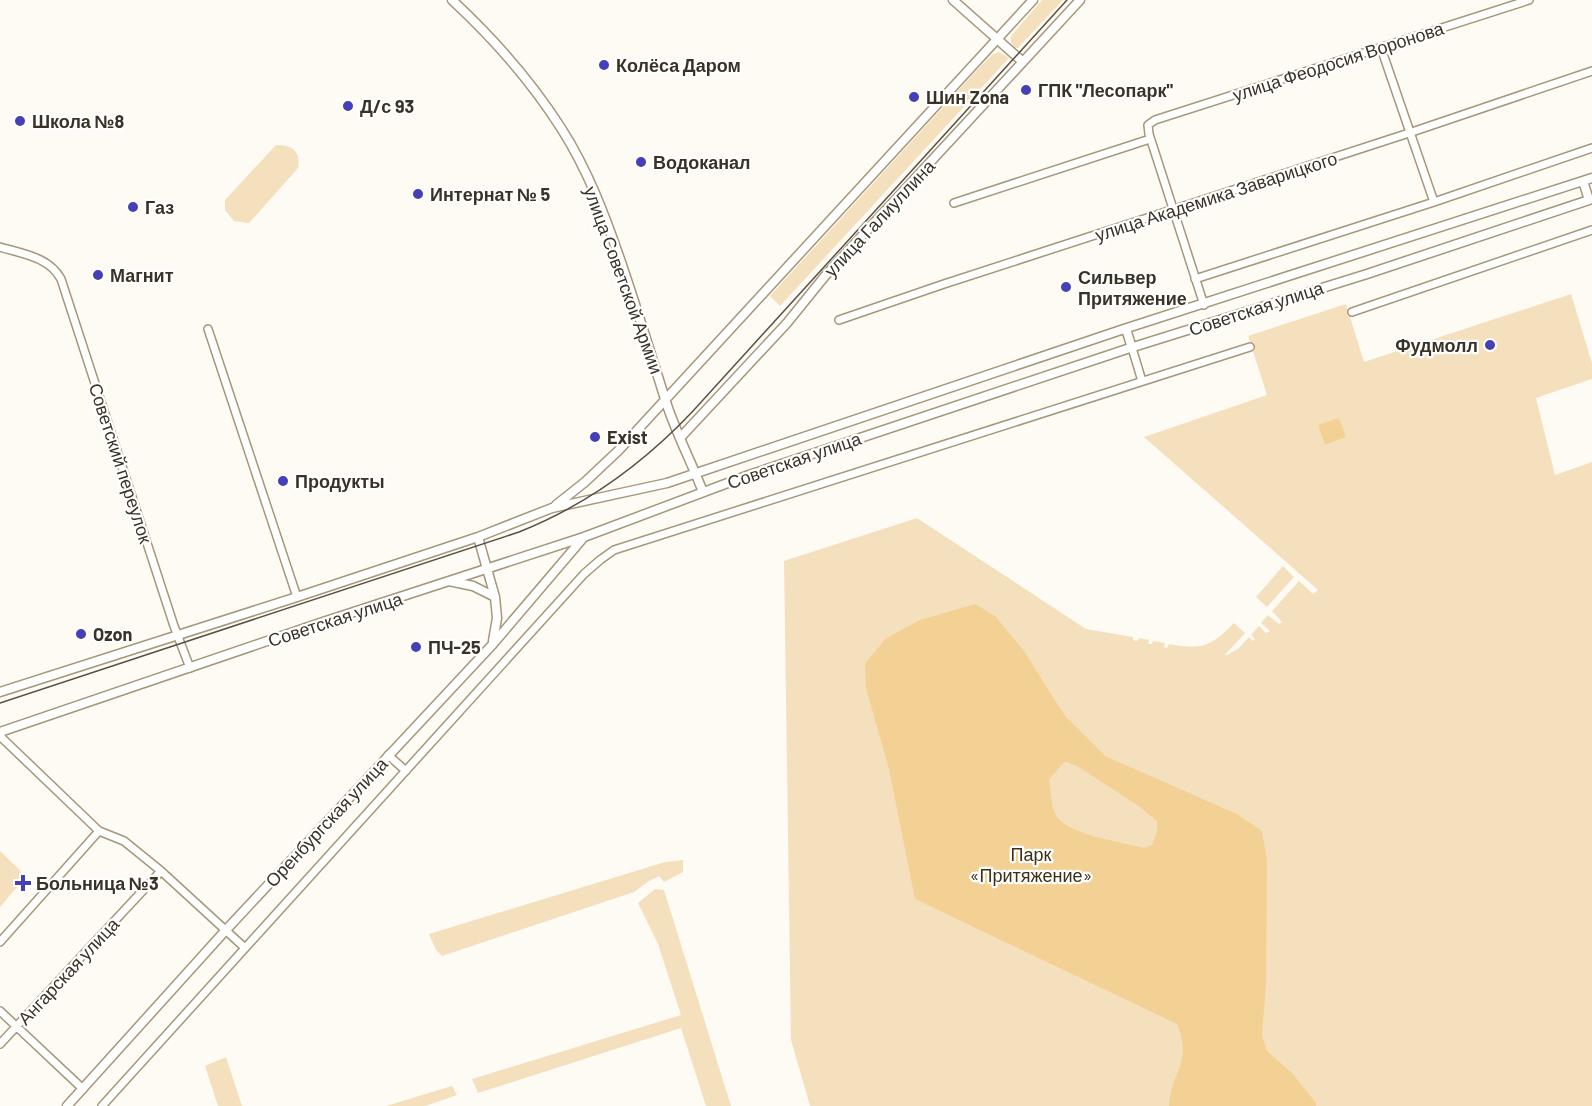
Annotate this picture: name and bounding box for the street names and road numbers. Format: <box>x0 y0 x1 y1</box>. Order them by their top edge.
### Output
street label: улица Феодосия Воронова <box>1230 16 1447 106</box>
street label: улица Академика Заварицкого <box>1092 146 1340 246</box>
street label: улица Галиуллина <box>819 154 940 281</box>
street label: улица Советской Армии <box>580 183 668 377</box>
street label: Советская улица <box>1186 276 1327 340</box>
street label: Советский переулок <box>85 380 157 546</box>
street label: Советская улица <box>724 426 865 493</box>
street label: Советская улица <box>265 587 406 651</box>
street label: Оренбургская улица <box>260 752 392 891</box>
street label: Ангарская улица <box>13 912 124 1029</box>

